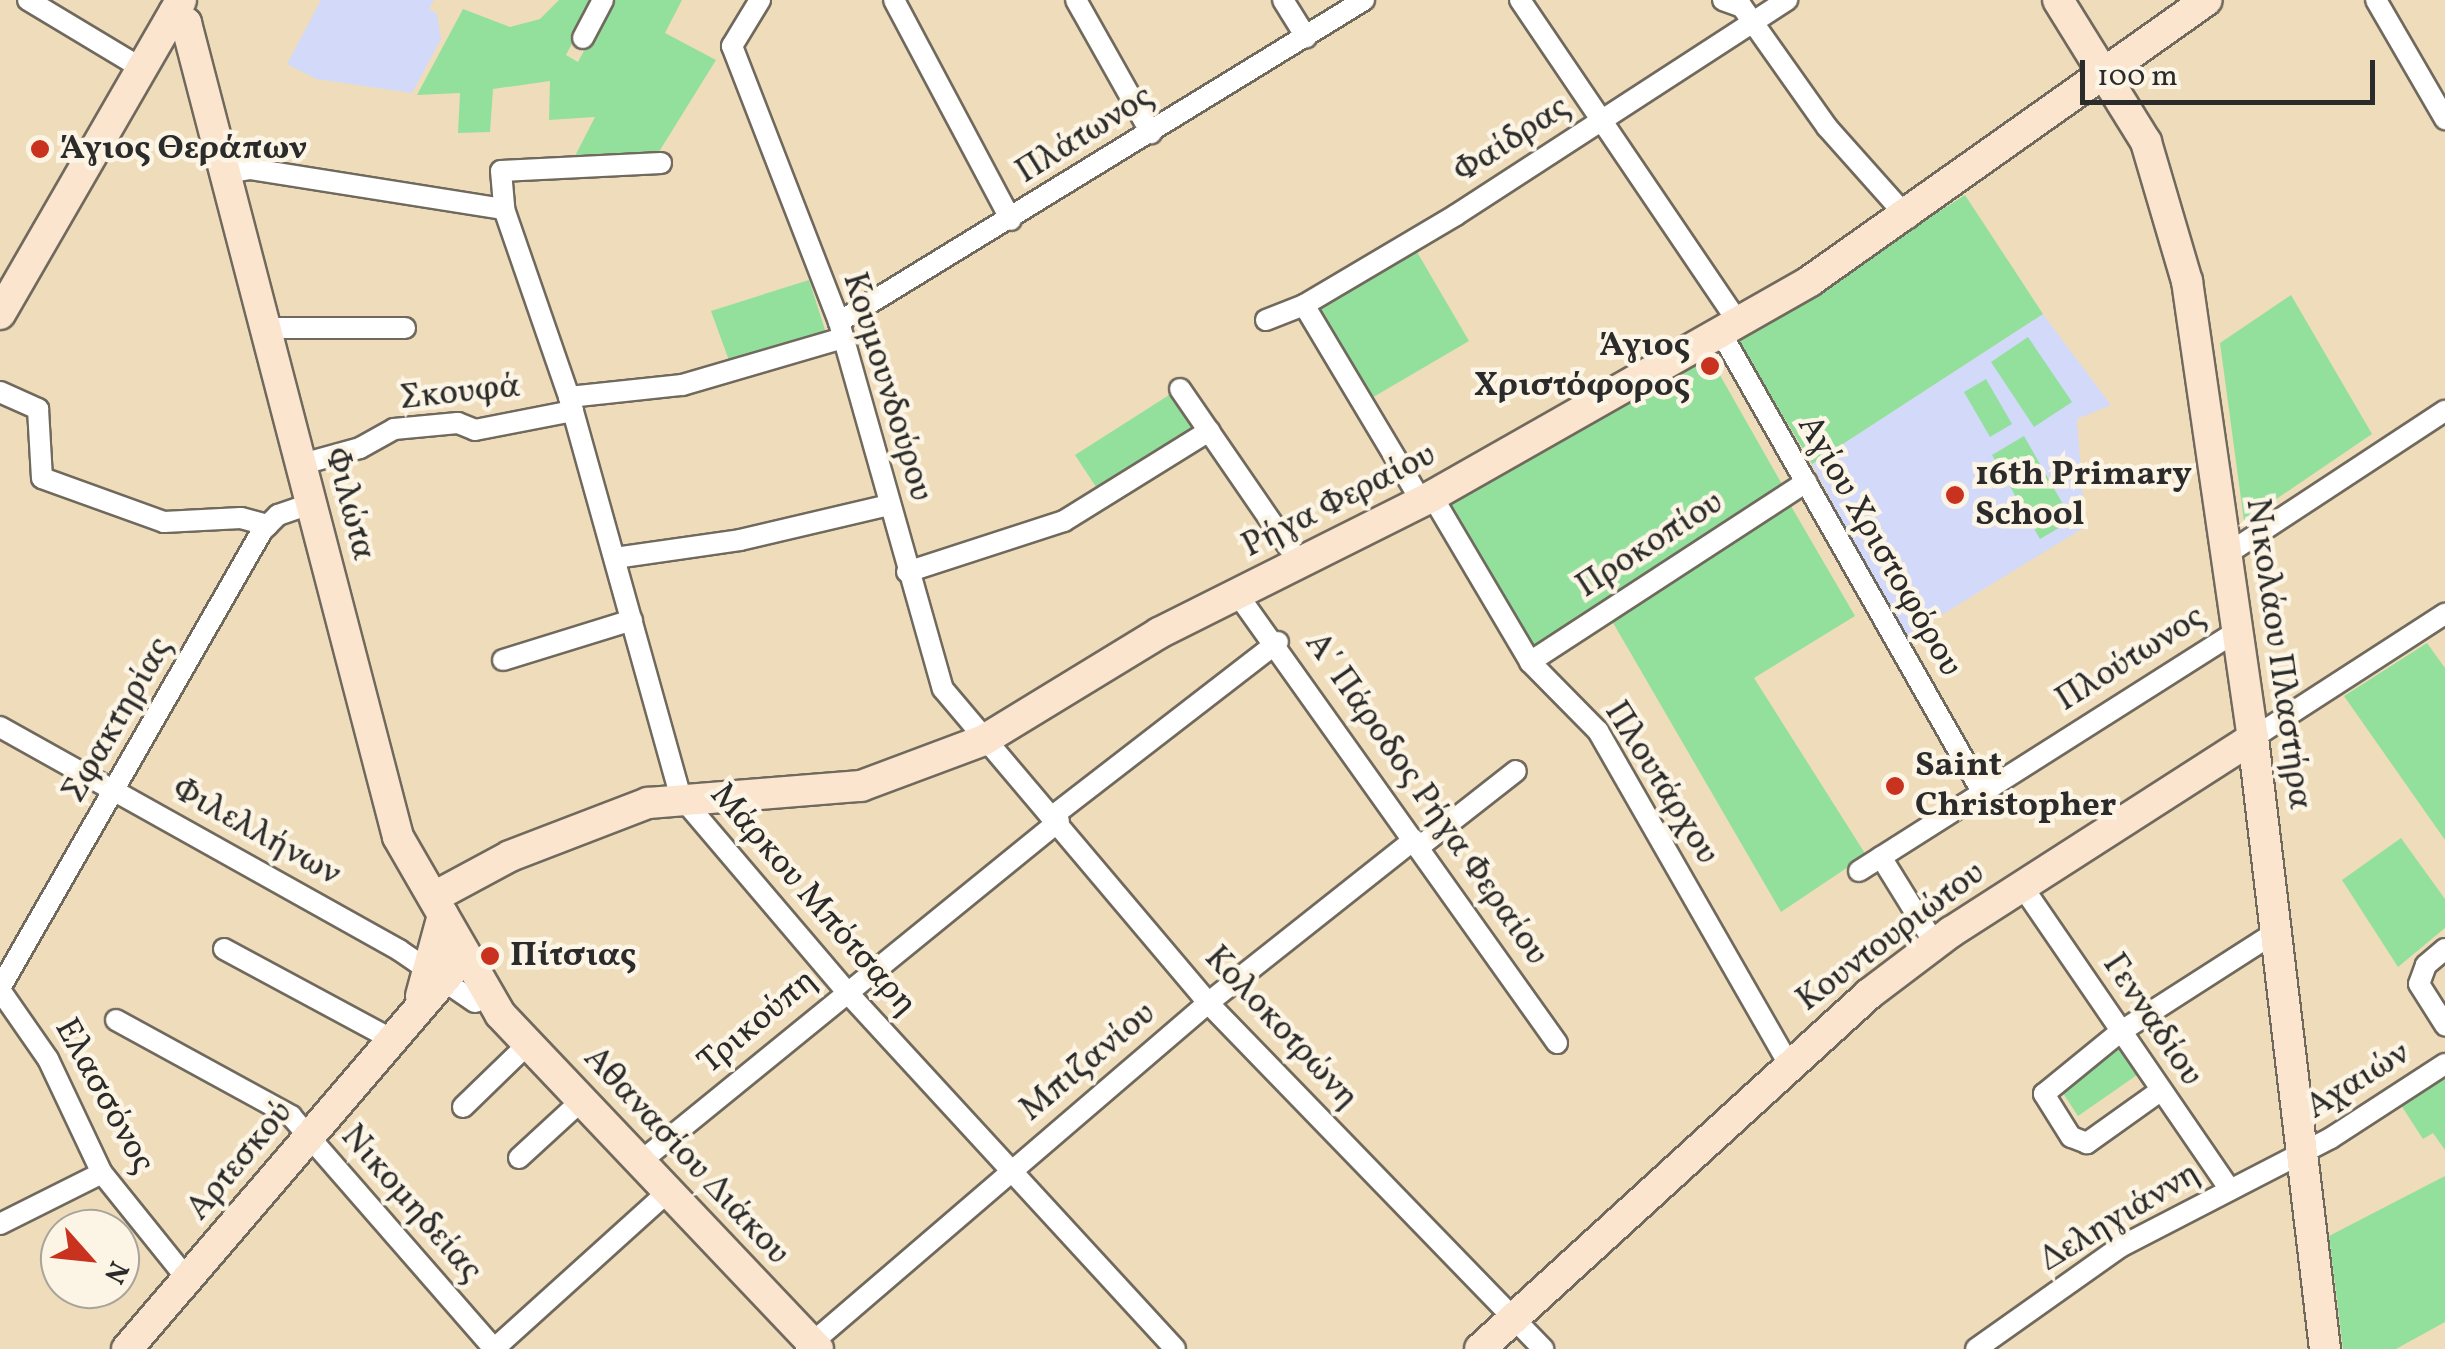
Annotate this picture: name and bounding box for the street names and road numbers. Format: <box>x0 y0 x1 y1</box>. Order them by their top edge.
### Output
street label: Πλάτωνος <box>1008 76 1162 194</box>
street label: Φαίδρας <box>1446 87 1578 193</box>
street label: Κουμουνδούρου <box>832 268 942 506</box>
street label: Σκουφά <box>398 366 522 420</box>
street label: Αγίου Χριστοφόρου <box>1787 408 1971 684</box>
street label: Ρήγα Φεραίου <box>1235 434 1443 568</box>
street label: Φιλώτα <box>314 443 384 565</box>
street label: Προκοπίου <box>1569 482 1731 608</box>
street label: Νικολάου Πλαστήρα <box>2235 496 2321 812</box>
street label: Πλούτωνος <box>2048 597 2214 721</box>
street label: Α΄ Πάροδος Ρήγα Φεραίου <box>1295 624 1557 974</box>
street label: Σφακτηρίας <box>54 630 182 810</box>
street label: Πλουτάρχου <box>1594 694 1728 872</box>
street label: Φιλελλήνων <box>164 769 348 895</box>
street label: Μάρκου Μπότσαρη <box>700 775 926 1025</box>
street label: Κουντουριώτου <box>1789 853 1993 1021</box>
street label: Κολοκοτρώνη <box>1195 938 1367 1118</box>
street label: Γενναδίου <box>2092 946 2212 1094</box>
street label: Τρικούπη <box>690 960 826 1084</box>
street label: Μπιζανίου <box>1012 993 1164 1131</box>
street label: Ελασσόνος <box>44 1011 164 1181</box>
street label: Αχαιών <box>2298 1033 2418 1129</box>
street label: Αθανασίου Διάκου <box>574 1038 798 1274</box>
street label: Αρτεσκού <box>178 1093 302 1229</box>
street label: Νικομηδείας <box>331 1116 491 1292</box>
street label: Δεληγιάννη <box>2032 1153 2208 1281</box>

